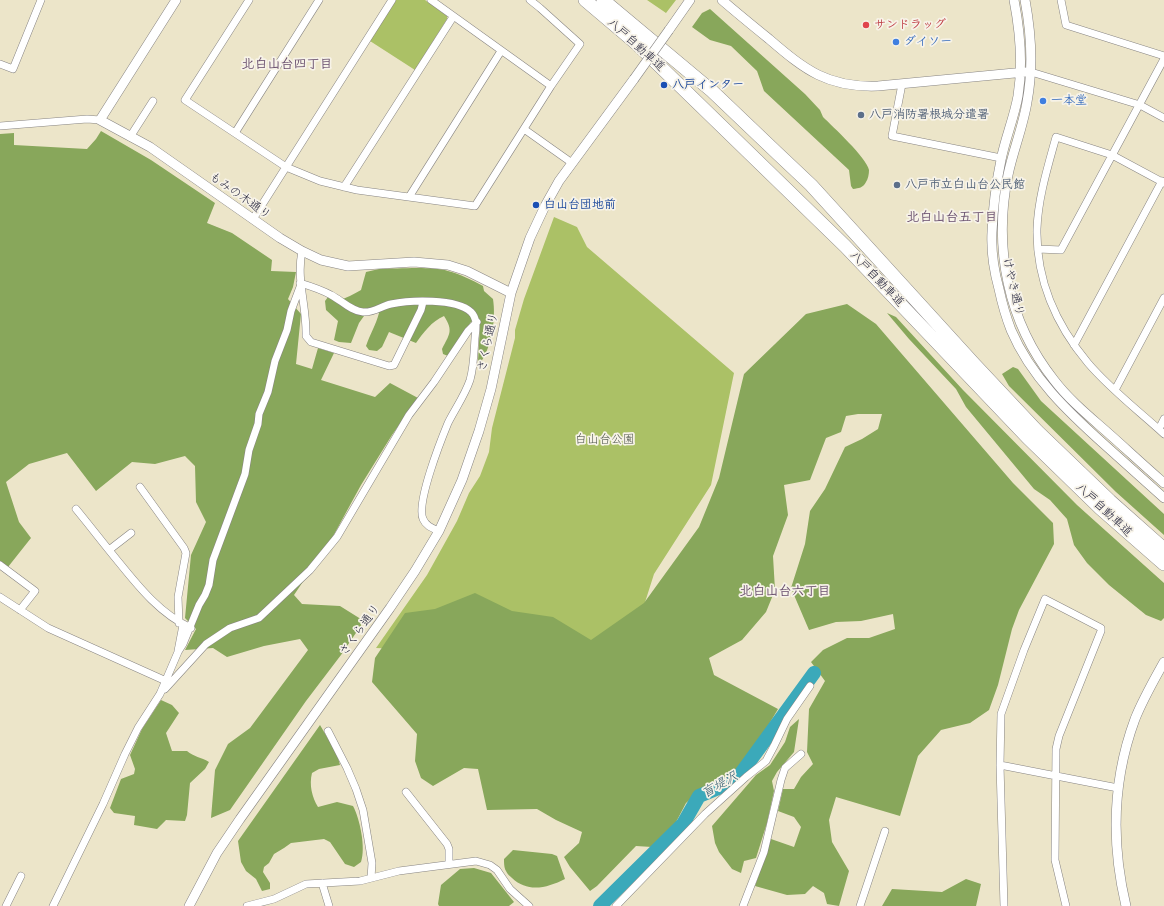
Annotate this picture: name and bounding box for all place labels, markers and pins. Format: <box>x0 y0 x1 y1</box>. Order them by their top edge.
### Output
place label: サンドラッグ <box>874 18 946 32</box>
marker: サンドラッグ <box>861 20 871 30</box>
place label: ダイソー <box>904 35 952 49</box>
marker: ダイソー <box>891 37 901 47</box>
place label: 八戸インター <box>672 78 744 92</box>
marker: 八戸インター <box>659 80 669 90</box>
place label: 一本堂 <box>1051 94 1087 108</box>
marker: 一本堂 <box>1038 96 1048 106</box>
place label: 八戸消防署根城分遣署 <box>869 108 989 122</box>
marker: 八戸消防署根城分遣署 <box>856 110 866 120</box>
place label: 八戸市立白山台公民館 <box>905 178 1025 192</box>
marker: 八戸市立白山台公民館 <box>892 180 902 190</box>
place label: 白山台団地前 <box>544 198 616 212</box>
marker: 白山台団地前 <box>531 200 541 210</box>

